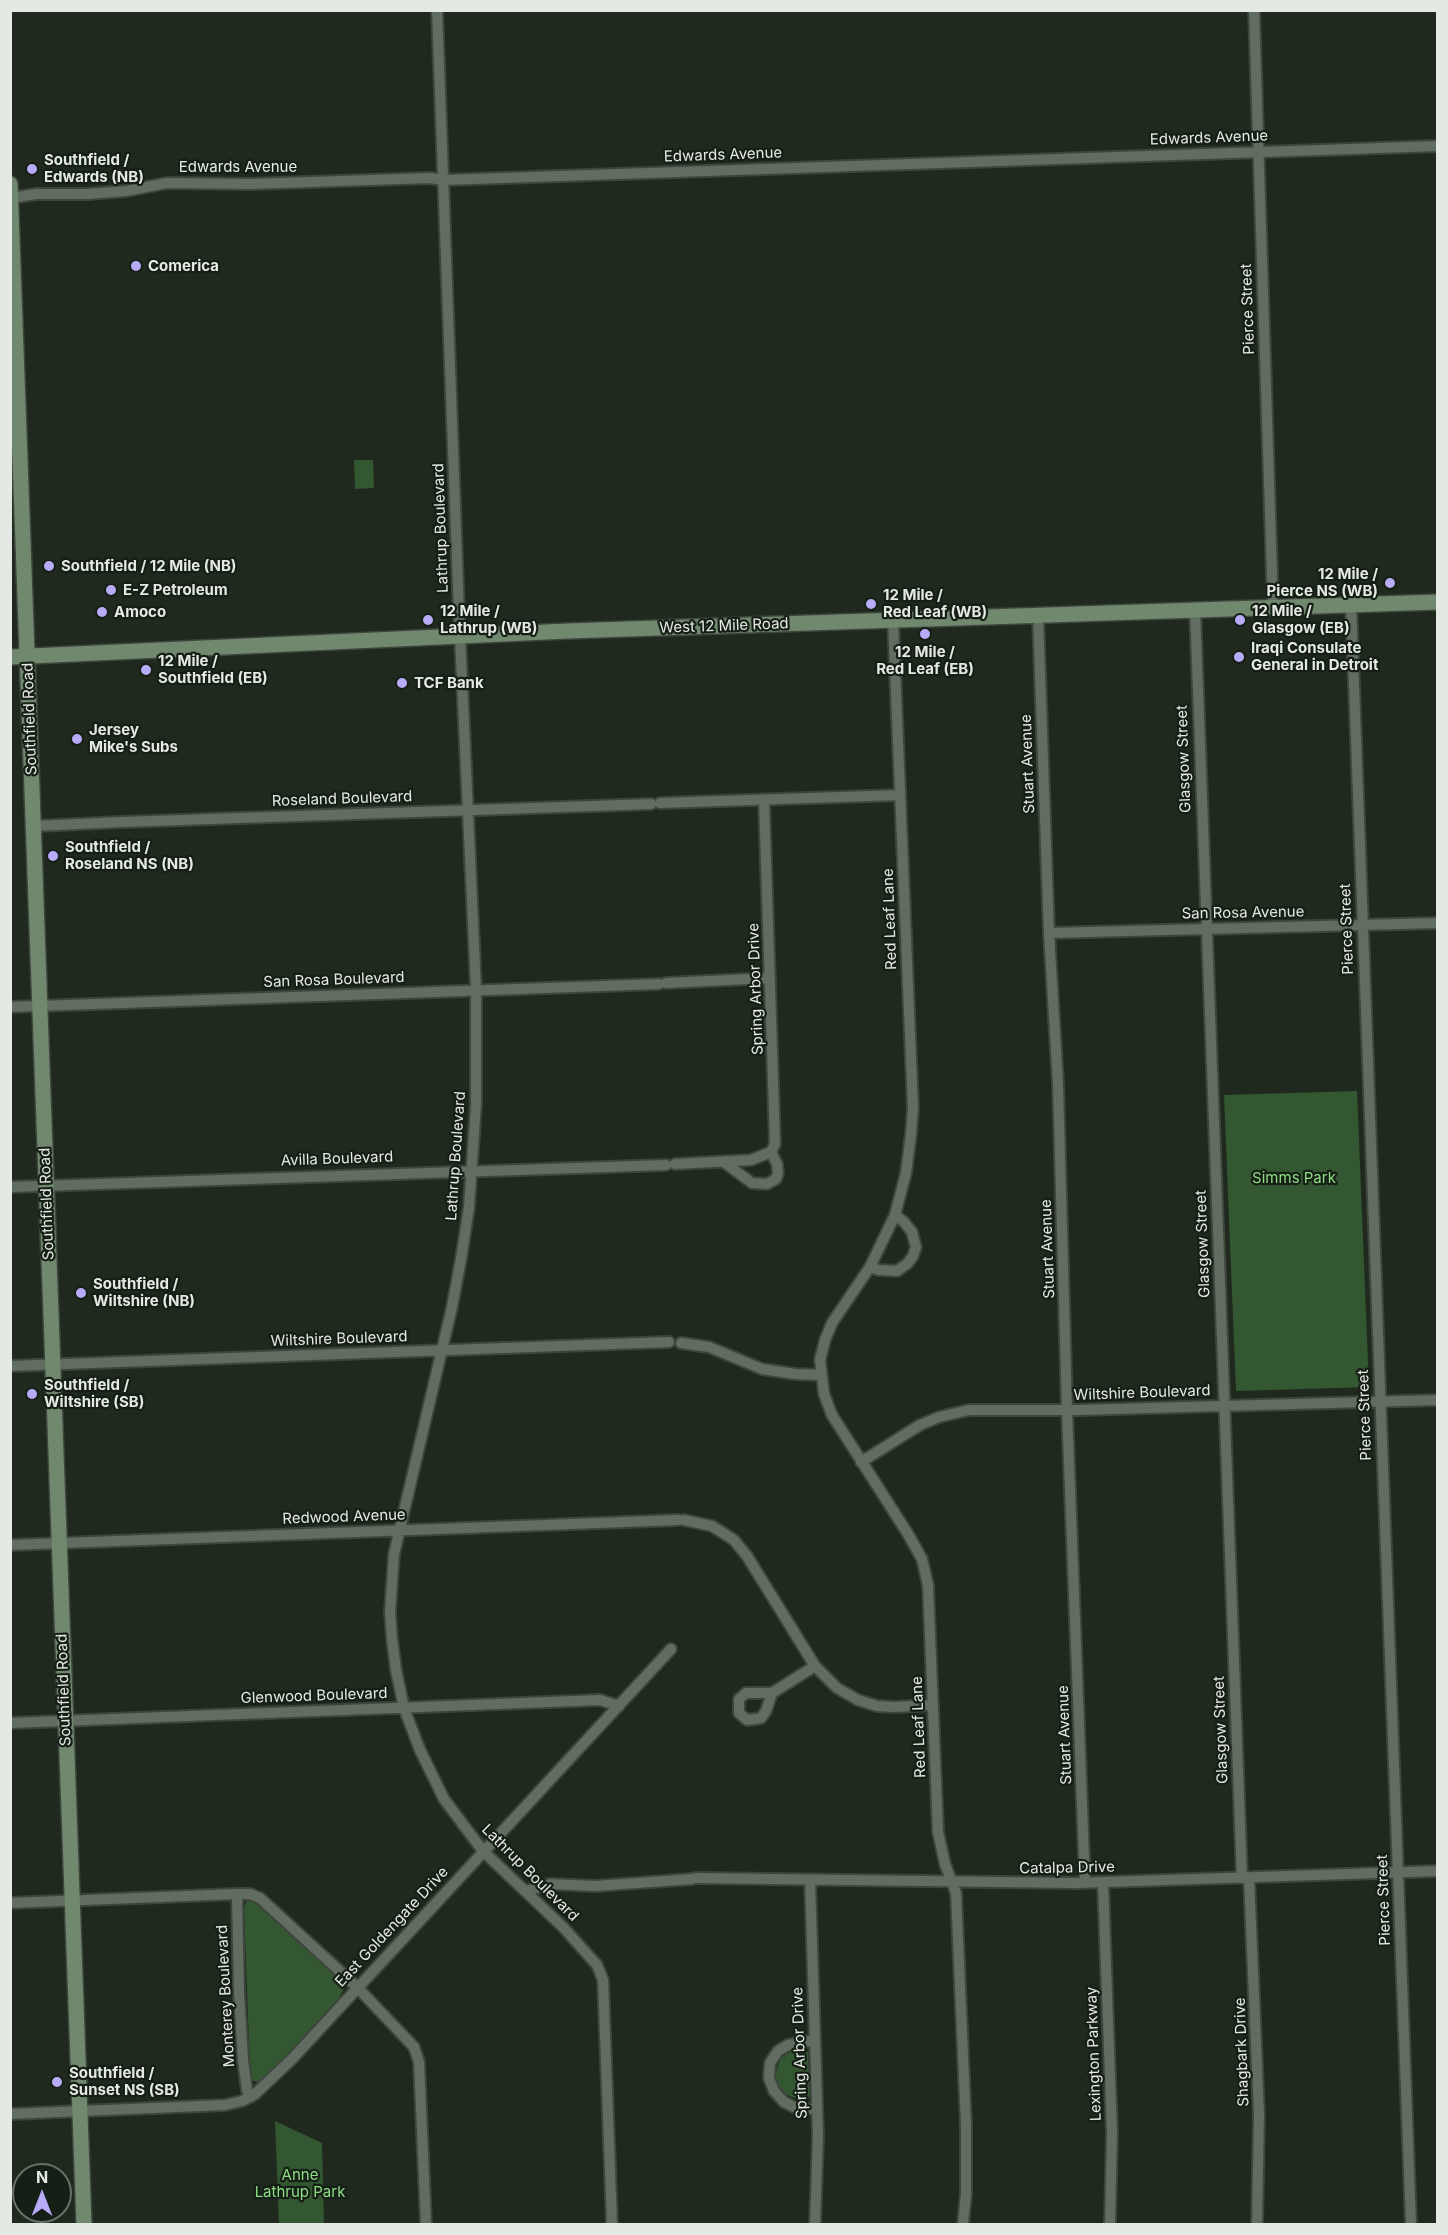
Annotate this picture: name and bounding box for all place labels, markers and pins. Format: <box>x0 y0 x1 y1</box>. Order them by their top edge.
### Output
place label: Southfield / Edwards (NB) <box>44 151 144 186</box>
marker: Southfield / Edwards (NB) <box>25 162 39 176</box>
place label: Comerica <box>148 257 219 275</box>
marker: Comerica <box>129 259 143 273</box>
place label: Southfield / 12 Mile (NB) <box>61 557 236 575</box>
marker: Southfield / 12 Mile (NB) <box>42 559 56 573</box>
place label: 12 Mile / Pierce NS (WB) <box>1267 565 1378 600</box>
marker: 12 Mile / Pierce NS (WB) <box>1383 576 1397 590</box>
place label: E-Z Petroleum <box>123 581 228 599</box>
marker: E-Z Petroleum <box>104 583 118 597</box>
place label: 12 Mile / Red Leaf (WB) <box>883 586 987 621</box>
marker: 12 Mile / Red Leaf (WB) <box>864 597 878 611</box>
place label: 12 Mile / Lathrup (WB) <box>440 602 537 637</box>
place label: 12 Mile / Glasgow (EB) <box>1252 602 1350 637</box>
place label: Amoco <box>114 603 166 621</box>
marker: Amoco <box>95 605 109 619</box>
marker: 12 Mile / Lathrup (WB) <box>421 613 435 627</box>
marker: 12 Mile / Glasgow (EB) <box>1233 613 1247 627</box>
marker: 12 Mile / Red Leaf (EB) <box>918 627 932 641</box>
place label: Iraqi Consulate General in Detroit <box>1251 639 1378 674</box>
place label: 12 Mile / Red Leaf (EB) <box>876 643 974 678</box>
marker: Iraqi Consulate General in Detroit <box>1232 650 1246 664</box>
place label: 12 Mile / Southfield (EB) <box>158 652 268 687</box>
marker: 12 Mile / Southfield (EB) <box>139 663 153 677</box>
place label: TCF Bank <box>414 674 484 692</box>
marker: TCF Bank <box>395 676 409 690</box>
place label: Jersey Mike's Subs <box>89 721 178 756</box>
marker: Jersey Mike's Subs <box>70 732 84 746</box>
place label: Southfield / Roseland NS (NB) <box>65 838 194 873</box>
marker: Southfield / Roseland NS (NB) <box>46 849 60 863</box>
place label: Southfield / Wiltshire (NB) <box>93 1275 195 1310</box>
marker: Southfield / Wiltshire (NB) <box>74 1286 88 1300</box>
place label: Southfield / Wiltshire (SB) <box>44 1376 144 1411</box>
marker: Southfield / Wiltshire (SB) <box>25 1387 39 1401</box>
place label: Southfield / Sunset NS (SB) <box>69 2064 180 2099</box>
marker: Southfield / Sunset NS (SB) <box>50 2075 64 2089</box>

